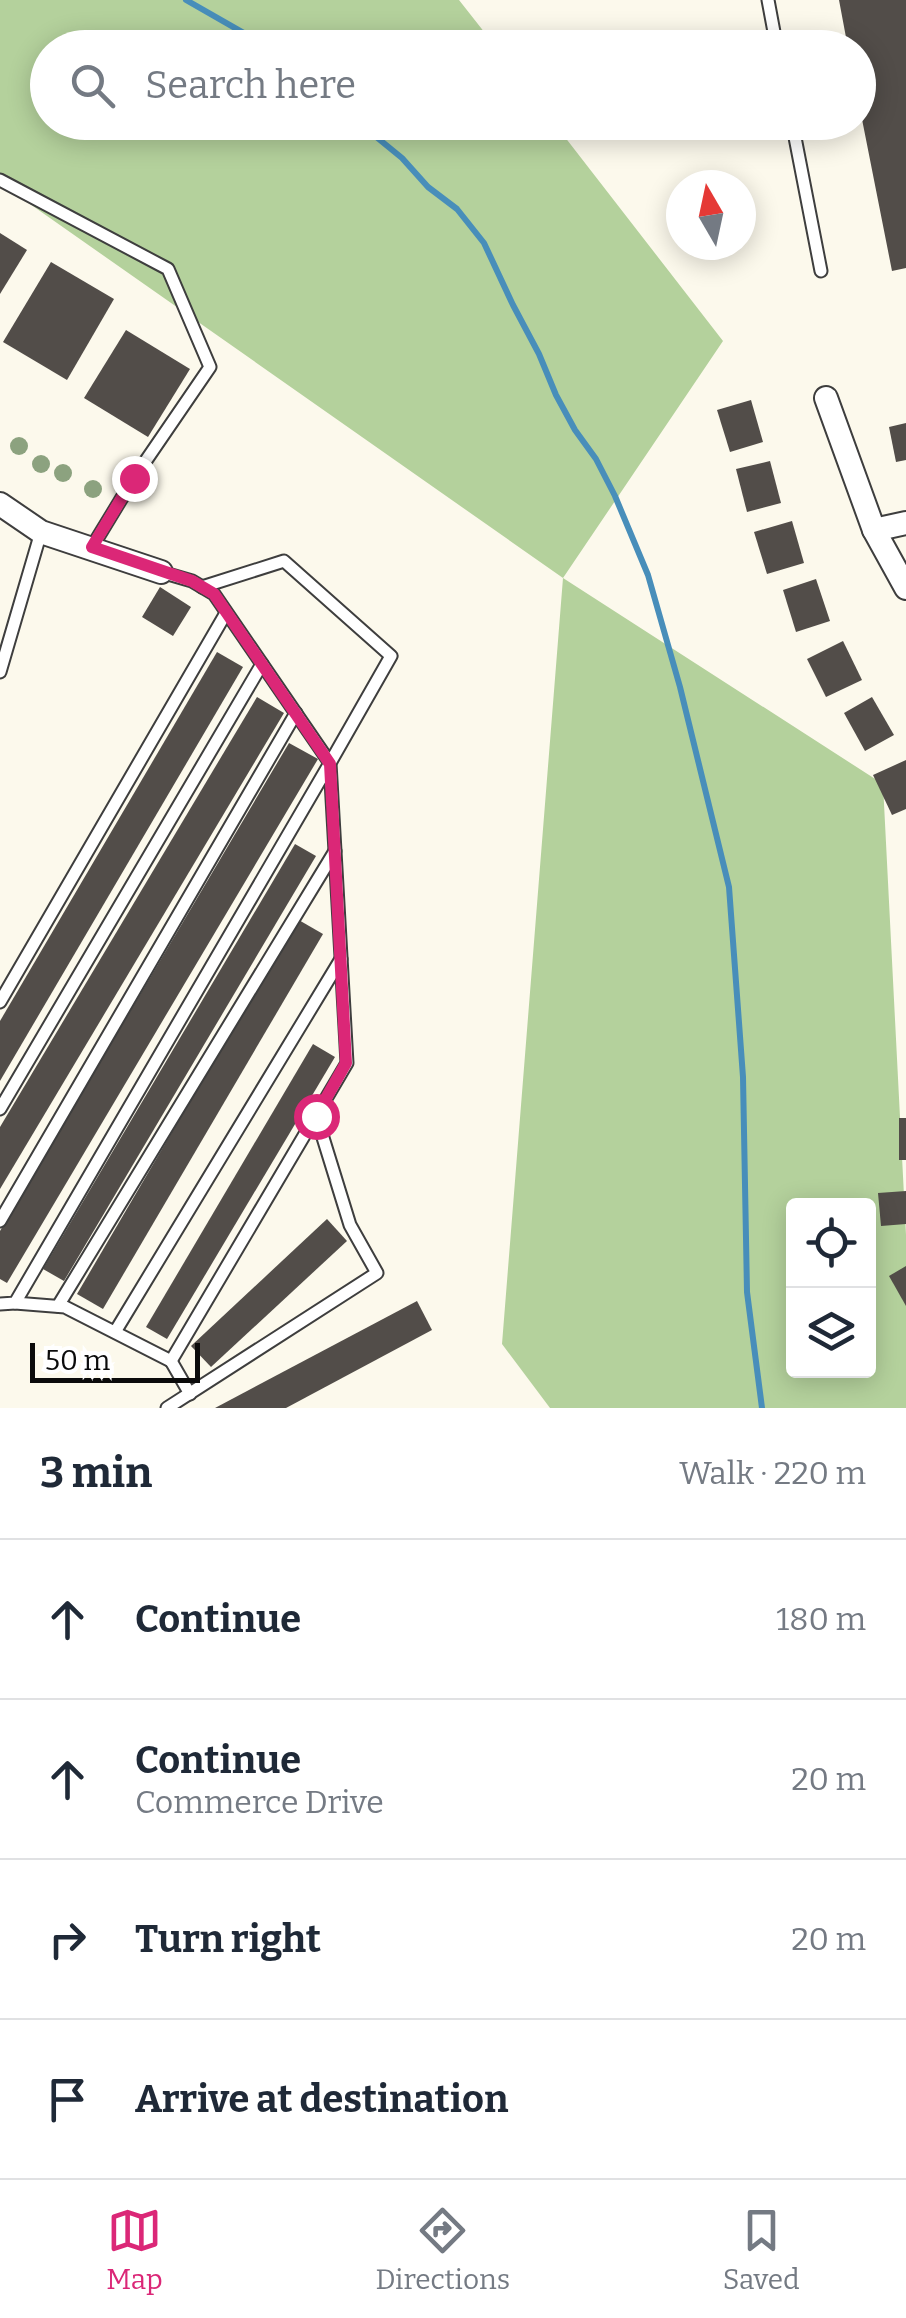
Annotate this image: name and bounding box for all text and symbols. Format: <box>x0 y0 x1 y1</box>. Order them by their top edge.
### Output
search box <box>30 30 876 140</box>
icon: search <box>65 58 120 113</box>
text: Search here <box>145 62 356 108</box>
north arrow <box>666 170 756 260</box>
route end <box>112 456 158 502</box>
route start <box>294 1094 340 1140</box>
map controls <box>786 1198 876 1378</box>
button: locate <box>786 1198 876 1288</box>
button: layers <box>786 1288 876 1378</box>
scale bar <box>30 1338 200 1382</box>
text: 50 m <box>45 1344 110 1377</box>
text: 3 min <box>40 1448 152 1498</box>
text: Walk · 220 m <box>679 1454 866 1492</box>
icon: ahead <box>40 1592 95 1647</box>
text: Continue <box>135 1596 301 1642</box>
text: 180 m <box>776 1600 866 1638</box>
text: Continue <box>135 1737 301 1783</box>
icon: ahead <box>40 1752 95 1807</box>
text: 20 m <box>791 1760 866 1798</box>
text: Commerce Drive <box>135 1783 384 1821</box>
icon: right <box>40 1912 95 1967</box>
text: Turn right <box>135 1916 321 1962</box>
text: 20 m <box>791 1920 866 1958</box>
icon: arrive <box>40 2072 95 2127</box>
text: Arrive at destination <box>135 2076 508 2122</box>
tab: Map <box>106 2203 163 2296</box>
tab: Directions <box>375 2203 510 2296</box>
tab: Saved <box>723 2203 800 2296</box>

